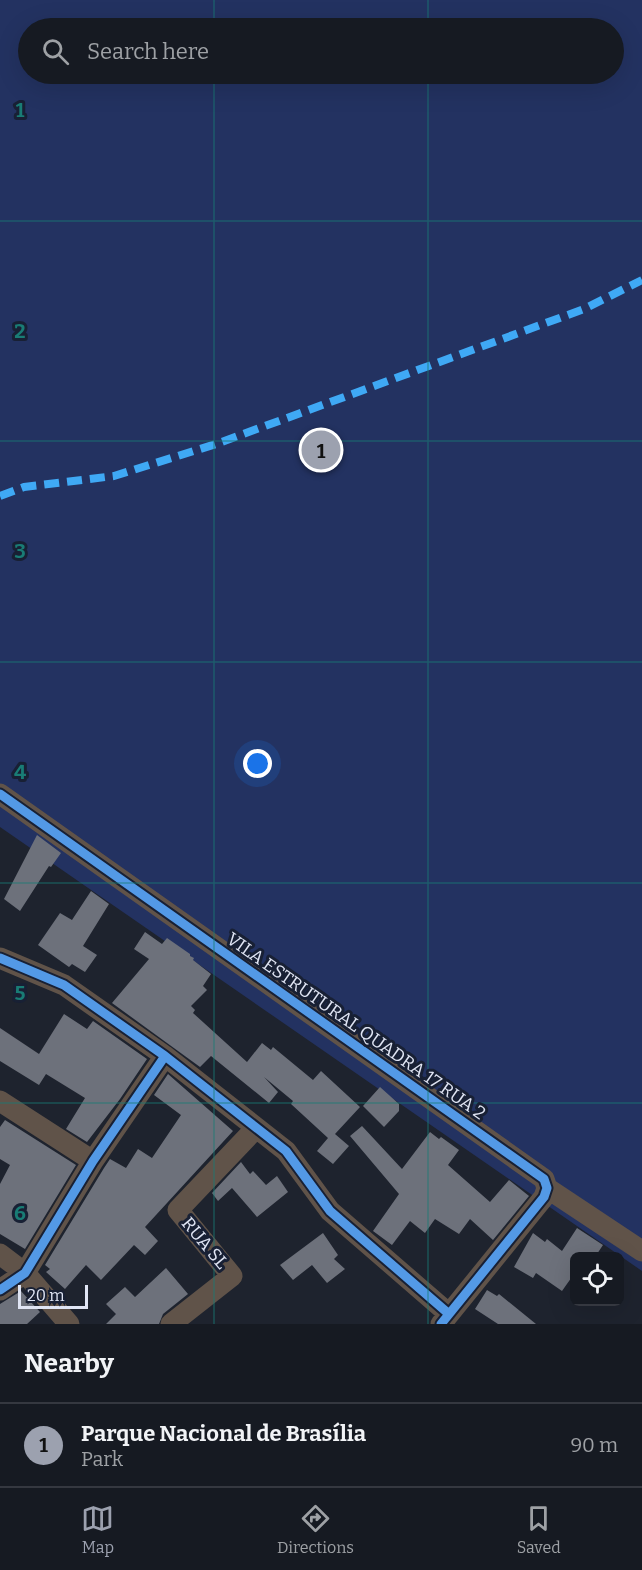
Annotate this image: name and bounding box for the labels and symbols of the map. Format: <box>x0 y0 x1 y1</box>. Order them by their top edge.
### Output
text: 1 <box>16 98 25 122</box>
text: 2 <box>14 319 26 343</box>
pin: 1 <box>302 428 340 472</box>
text: 3 <box>14 539 26 563</box>
your location <box>243 749 272 778</box>
text: 4 <box>14 760 26 784</box>
street label: VILA ESTRUTURAL QUADRA 17 RUA 2 <box>222 928 490 1124</box>
text: 5 <box>15 981 26 1005</box>
text: 6 <box>14 1201 26 1225</box>
street label: RUA SL <box>177 1213 233 1273</box>
scale bar <box>18 1282 88 1310</box>

